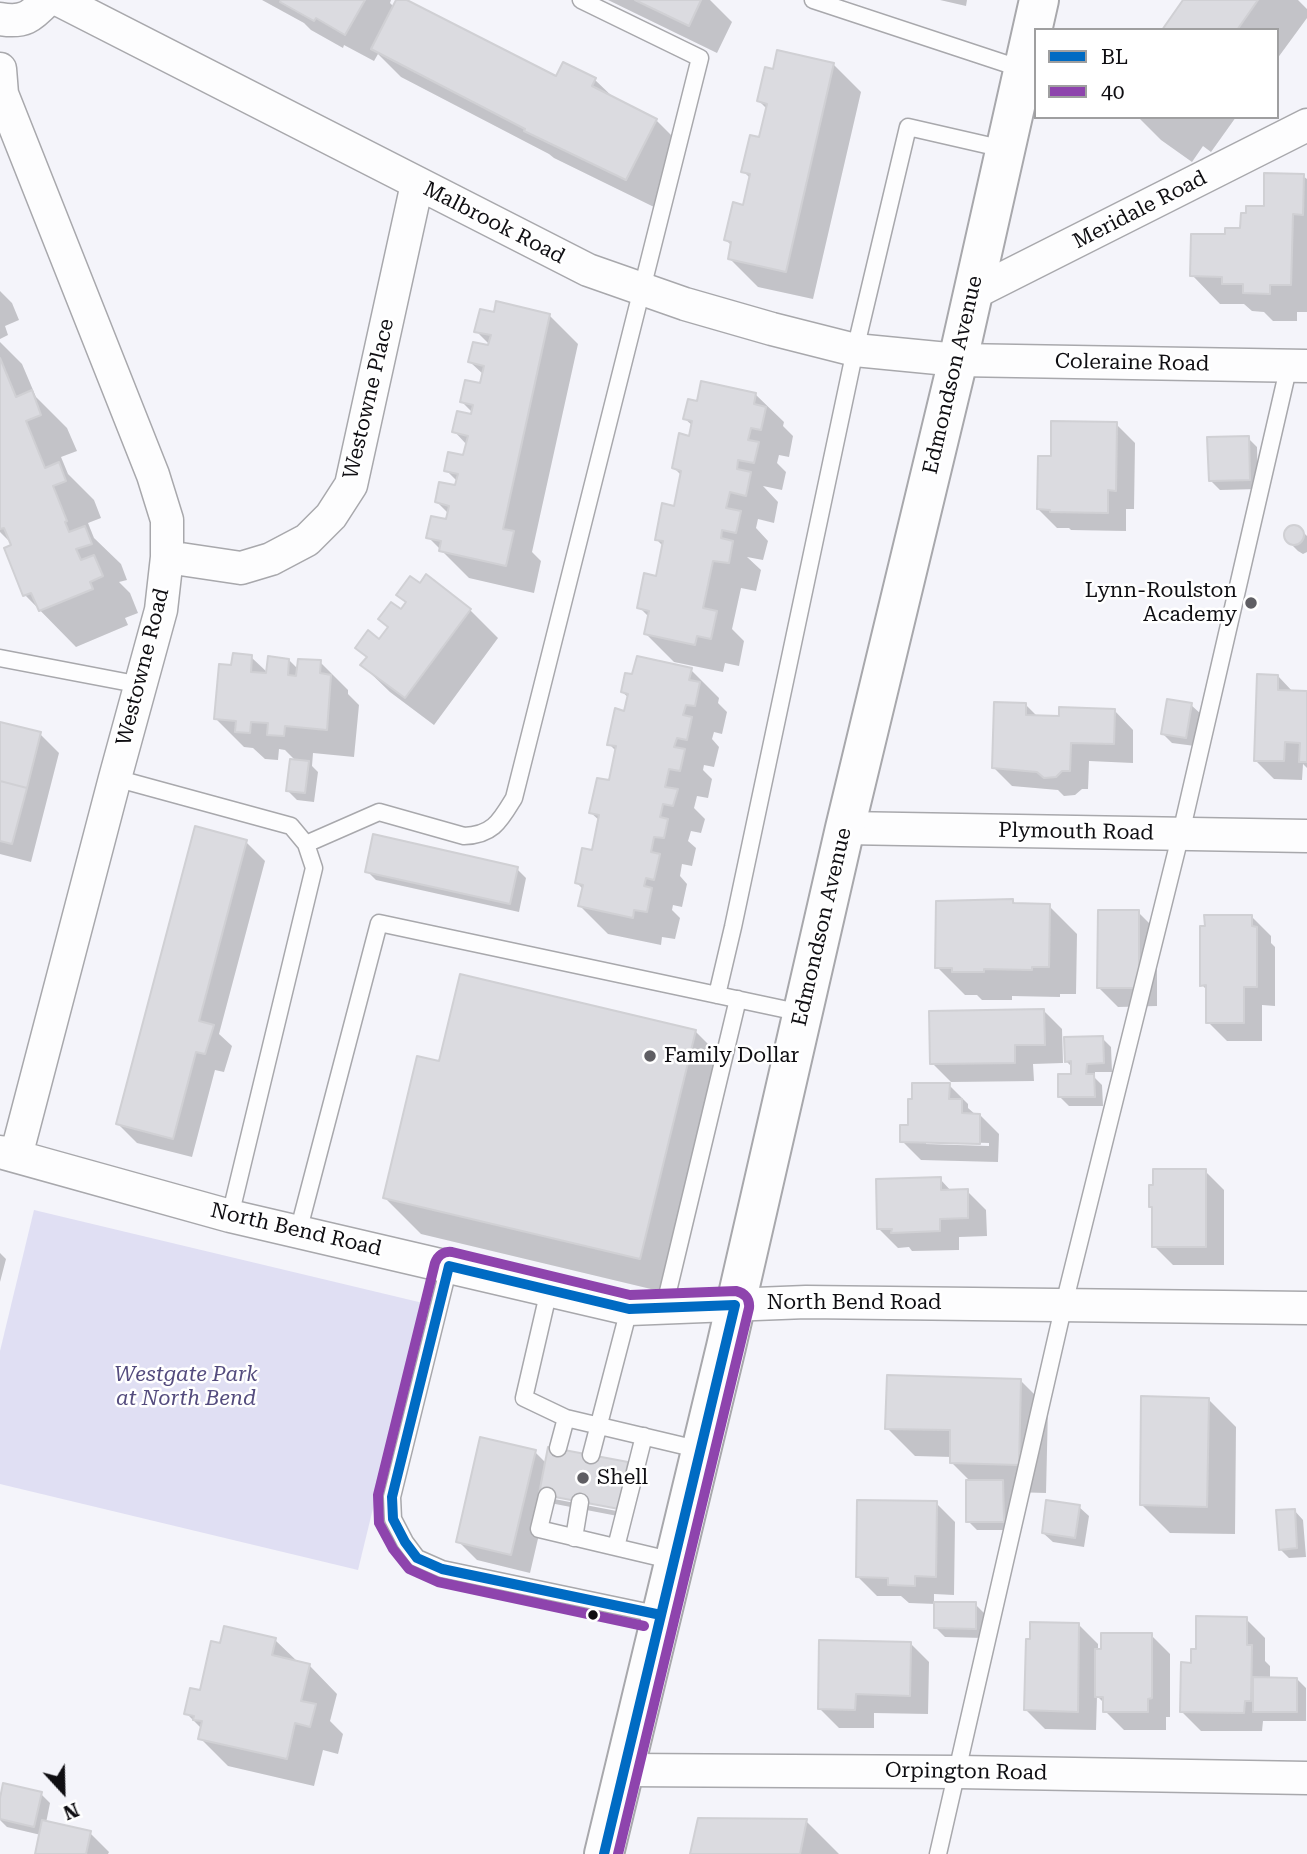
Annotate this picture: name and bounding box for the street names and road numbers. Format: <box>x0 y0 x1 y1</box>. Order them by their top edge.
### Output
street label: Meridale Road <box>1069 166 1211 254</box>
street label: Malbrook Road <box>419 176 569 270</box>
street label: Edmondson Avenue <box>918 273 988 477</box>
street label: Westowne Place <box>338 316 400 482</box>
street label: Coleraine Road <box>1055 349 1209 377</box>
street label: Westowne Road <box>111 586 175 748</box>
street label: Plymouth Road <box>998 818 1154 846</box>
street label: Edmondson Avenue <box>787 825 857 1029</box>
street label: North Bend Road <box>208 1198 384 1262</box>
street label: North Bend Road <box>767 1290 941 1316</box>
street label: Orpington Road <box>885 1758 1047 1786</box>

